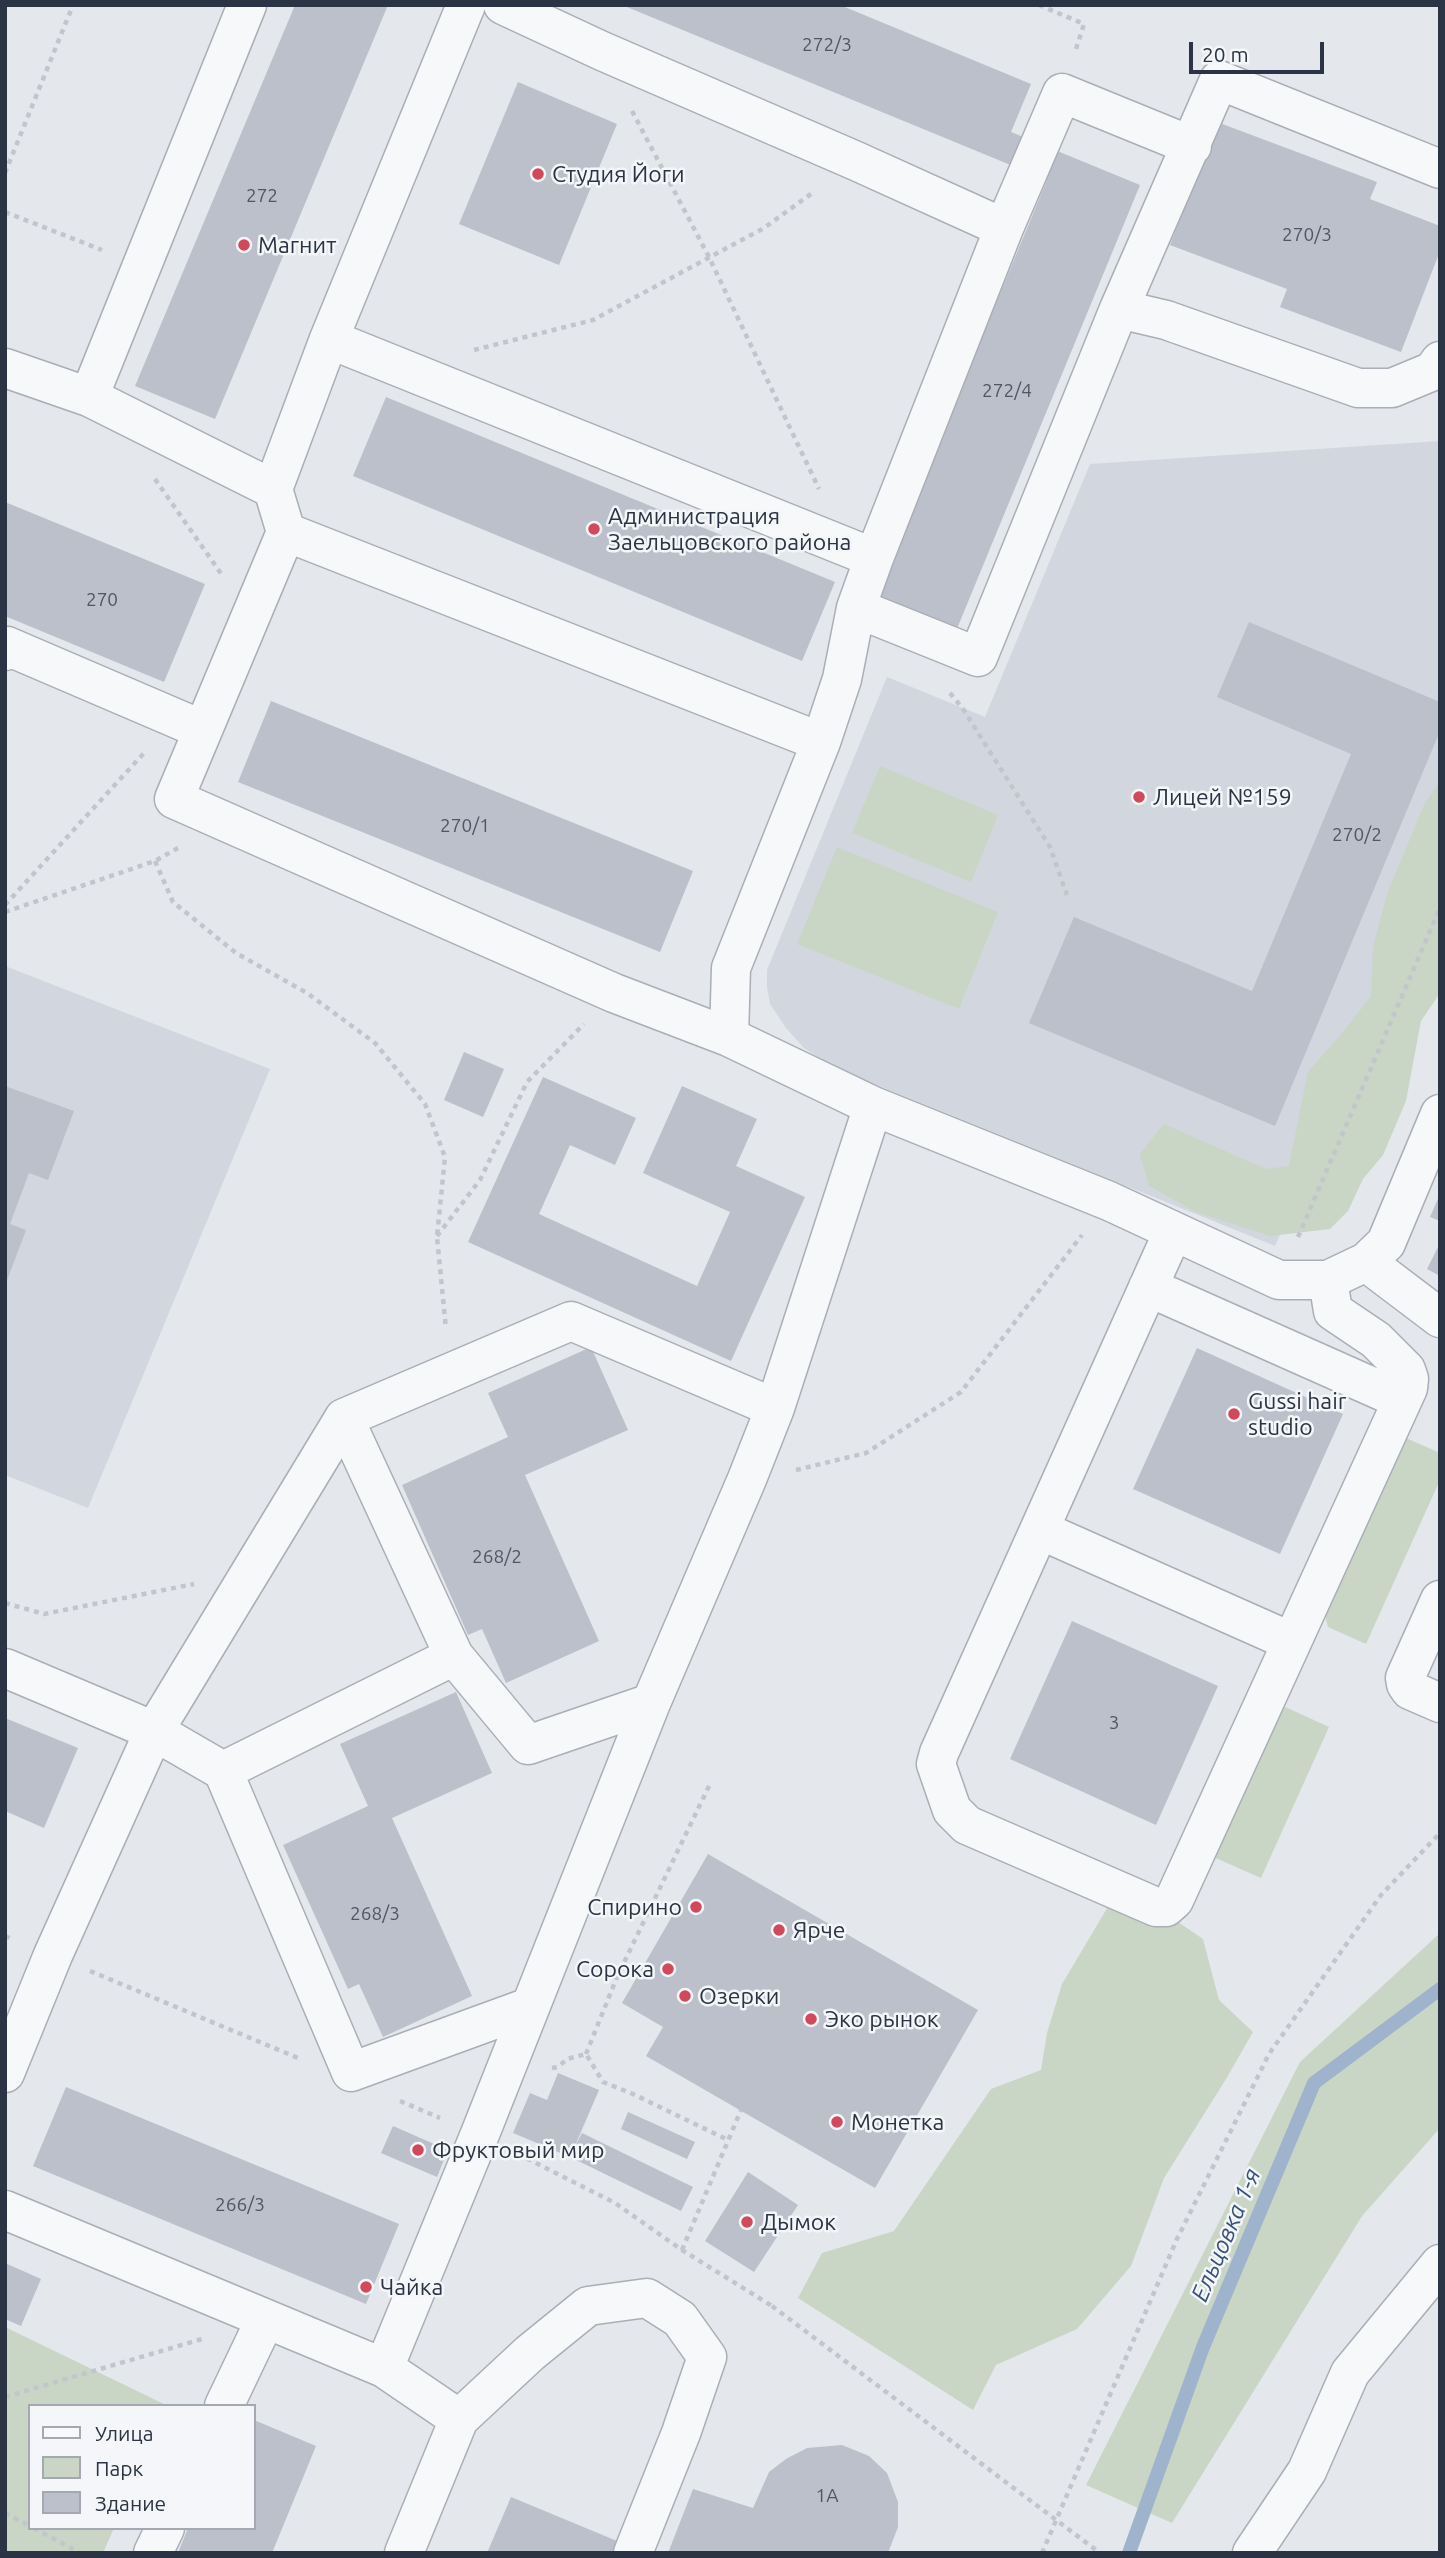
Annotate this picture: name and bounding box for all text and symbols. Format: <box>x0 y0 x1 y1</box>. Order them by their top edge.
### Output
scale bar <box>1193 28 1328 72</box>
house number: 272/3 <box>802 34 852 56</box>
text: 20 m <box>1202 42 1249 66</box>
place label: Студия Йоги <box>552 160 685 188</box>
marker: Студия Йоги <box>530 166 546 182</box>
house number: 272 <box>246 185 278 207</box>
house number: 270/3 <box>1282 224 1332 246</box>
place label: Магнит <box>258 231 336 259</box>
marker: Магнит <box>236 237 252 253</box>
house number: 272/4 <box>982 380 1032 402</box>
place label: Администрация Заельцовского района <box>608 502 851 556</box>
marker: Администрация Заельцовского района <box>586 521 602 537</box>
house number: 270 <box>86 589 118 611</box>
place label: Лицей №159 <box>1153 783 1292 811</box>
marker: Лицей №159 <box>1131 789 1147 805</box>
house number: 270/1 <box>440 815 490 837</box>
house number: 270/2 <box>1332 824 1382 846</box>
place label: Gussi hair studio <box>1248 1387 1346 1441</box>
marker: Gussi hair studio <box>1226 1406 1242 1422</box>
house number: 268/2 <box>472 1546 522 1568</box>
house number: 3 <box>1109 1712 1119 1734</box>
place label: Спирино <box>587 1893 682 1921</box>
marker: Спирино <box>688 1899 704 1915</box>
house number: 268/3 <box>350 1903 400 1925</box>
place label: Ярче <box>793 1916 846 1944</box>
marker: Ярче <box>771 1922 787 1938</box>
place label: Сорока <box>576 1955 654 1983</box>
marker: Сорока <box>660 1961 676 1977</box>
place label: Озерки <box>699 1982 779 2010</box>
marker: Озерки <box>677 1988 693 2004</box>
place label: Эко рынок <box>825 2005 939 2033</box>
marker: Эко рынок <box>803 2011 819 2027</box>
place label: Монетка <box>851 2108 944 2136</box>
marker: Монетка <box>829 2114 845 2130</box>
place label: Фруктовый мир <box>432 2136 604 2164</box>
marker: Фруктовый мир <box>410 2142 426 2158</box>
water label: Ельцовка 1-я <box>1185 2164 1267 2306</box>
house number: 266/3 <box>215 2194 265 2216</box>
place label: Дымок <box>761 2208 836 2236</box>
marker: Дымок <box>739 2214 755 2230</box>
place label: Чайка <box>380 2273 443 2301</box>
marker: Чайка <box>358 2279 374 2295</box>
legend <box>28 2404 256 2530</box>
text: Улица <box>95 2421 153 2445</box>
text: Парк <box>95 2456 143 2480</box>
house number: 1А <box>815 2485 839 2507</box>
text: Здание <box>95 2491 166 2515</box>

